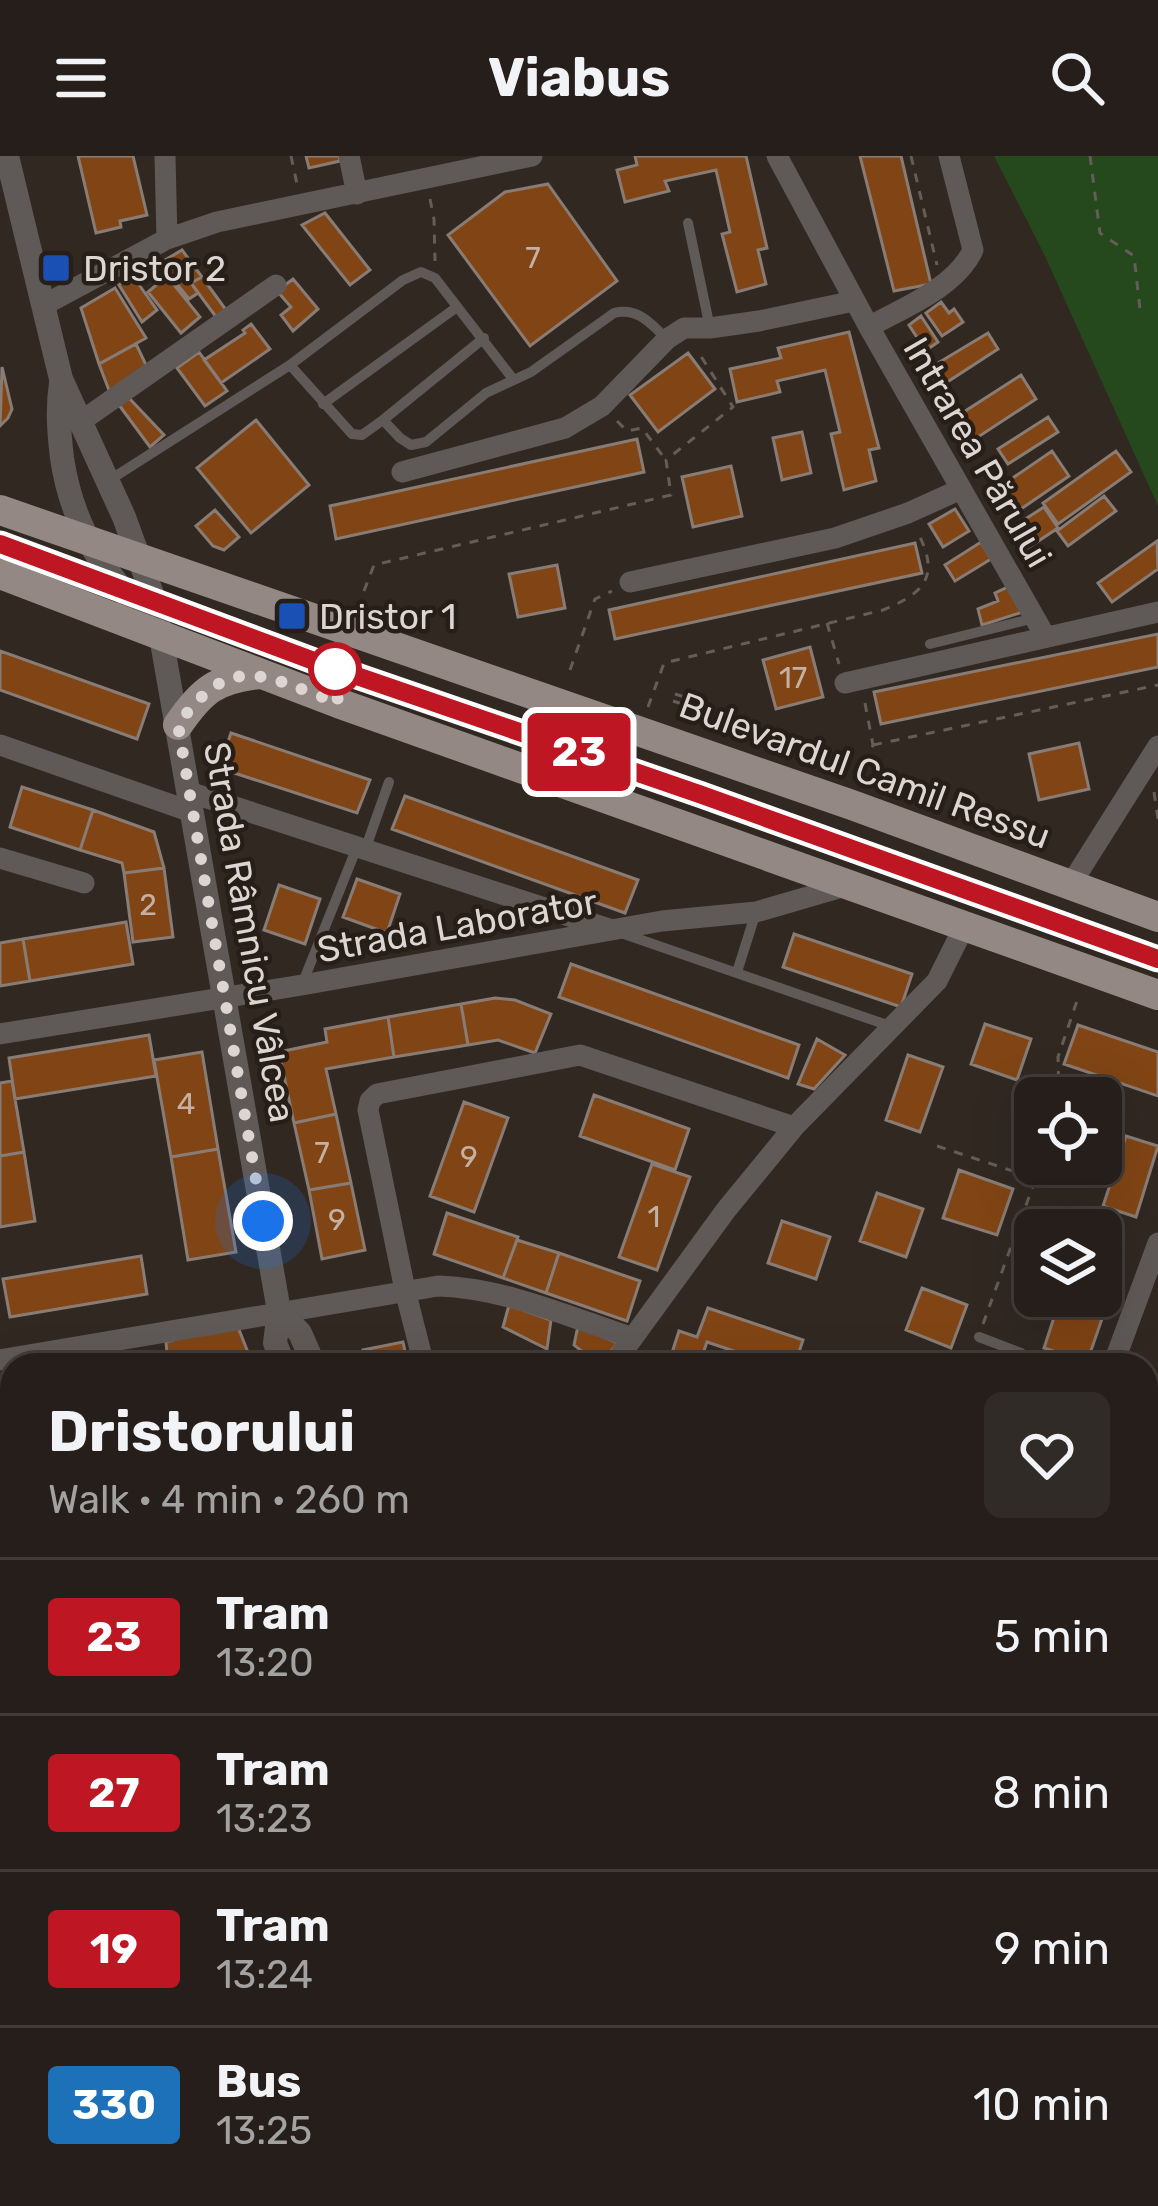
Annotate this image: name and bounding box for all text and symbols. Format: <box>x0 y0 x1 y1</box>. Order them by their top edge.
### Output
icon: menu <box>48 45 114 111</box>
icon: search <box>1044 45 1110 111</box>
text: Viabus <box>488 46 670 110</box>
house number: 7 <box>525 240 541 276</box>
place label: Dristor 2 <box>83 247 226 290</box>
marker: Dristor 2 <box>40 252 72 284</box>
street label: Intrarea Părului <box>894 330 1061 575</box>
place label: Dristor 1 <box>319 595 456 638</box>
marker: Dristor 1 <box>276 600 308 632</box>
unlabelled marker <box>310 644 360 694</box>
house number: 17 <box>779 660 807 696</box>
street label: Bulevardul Camil Ressu <box>674 683 1056 858</box>
line badge: 23 <box>525 713 633 791</box>
text: 23 <box>552 727 606 777</box>
street label: Strada Râmnicu Vâlcea <box>195 739 304 1126</box>
street label: Strada Laborator <box>314 880 601 971</box>
house number: 2 <box>139 887 157 923</box>
map controls <box>1014 1077 1122 1317</box>
button: locate <box>1014 1077 1122 1185</box>
house number: 4 <box>177 1086 195 1122</box>
house number: 7 <box>314 1135 330 1171</box>
house number: 9 <box>460 1139 478 1175</box>
your location <box>233 1191 293 1251</box>
house number: 1 <box>648 1199 660 1235</box>
house number: 9 <box>328 1202 346 1238</box>
button: layers <box>1014 1209 1122 1317</box>
button: heart <box>984 1392 1110 1518</box>
text: Dristorului <box>48 1398 355 1465</box>
text: Walk · 4 min · 260 m <box>48 1477 410 1523</box>
text: Tram <box>216 1587 330 1640</box>
text: 5 min <box>994 1610 1110 1663</box>
text: 23 <box>87 1612 141 1662</box>
text: 13:20 <box>216 1640 314 1686</box>
text: Tram <box>216 1743 330 1796</box>
text: 8 min <box>992 1766 1110 1819</box>
text: 27 <box>88 1768 140 1818</box>
text: 13:23 <box>216 1796 312 1842</box>
text: Tram <box>216 1899 330 1952</box>
text: 9 min <box>994 1922 1110 1975</box>
text: 19 <box>90 1924 138 1974</box>
text: 13:24 <box>216 1952 313 1998</box>
text: Bus <box>216 2055 301 2108</box>
text: 10 min <box>973 2078 1110 2131</box>
text: 330 <box>72 2080 156 2130</box>
text: 13:25 <box>216 2108 312 2154</box>

